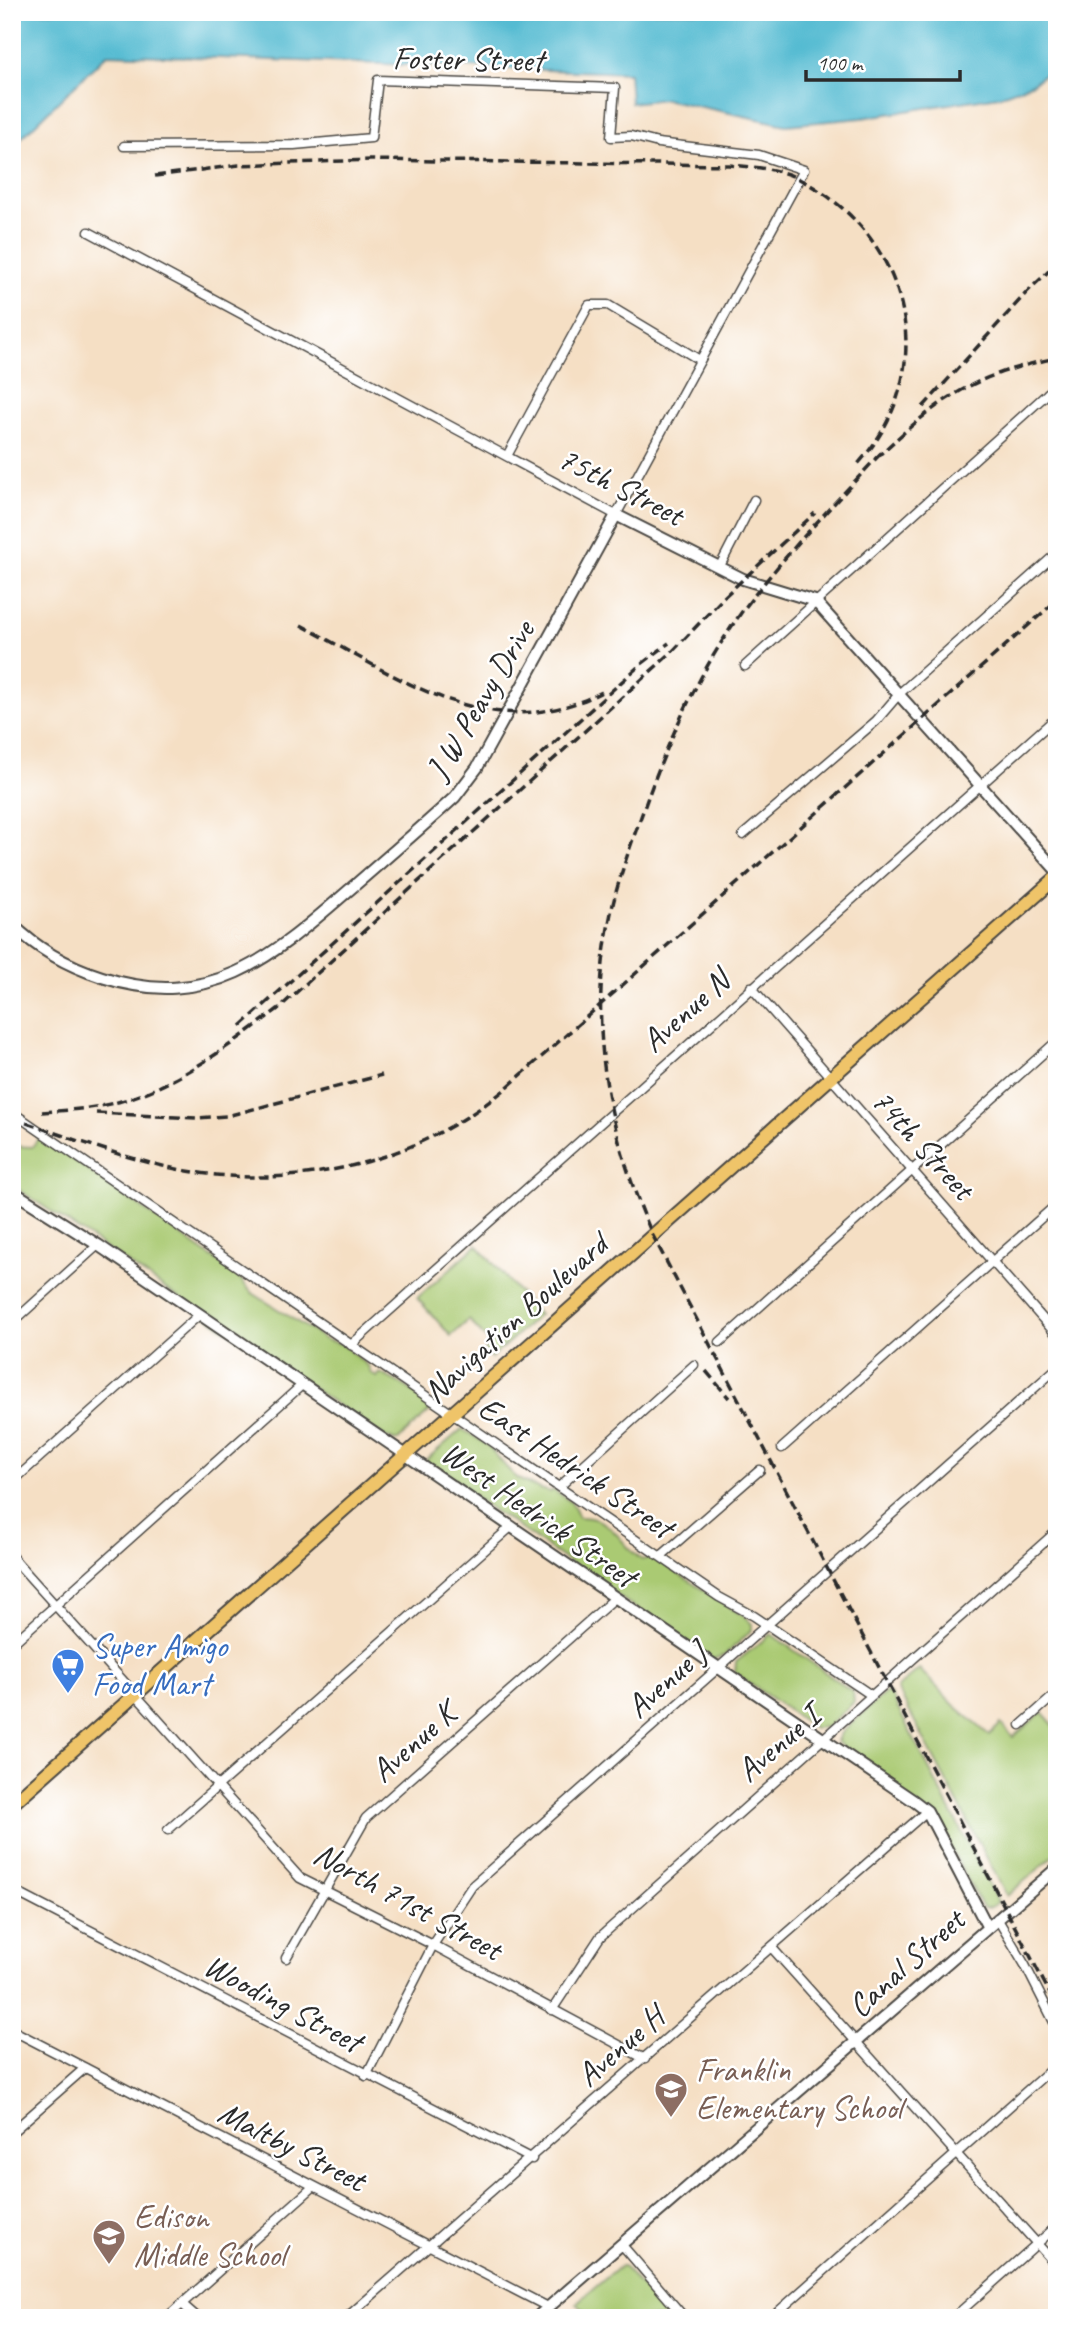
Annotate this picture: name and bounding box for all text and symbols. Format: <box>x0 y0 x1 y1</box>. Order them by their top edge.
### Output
street label: Foster Street <box>392 37 548 81</box>
scale bar <box>806 38 960 82</box>
text: 100 m <box>817 50 864 76</box>
street label: 75th Street <box>551 437 693 537</box>
street label: J W Peavy Drive <box>415 611 545 789</box>
street label: Avenue N <box>632 957 741 1061</box>
street label: 74th Street <box>862 1080 986 1210</box>
street label: Navigation Boulevard <box>414 1221 620 1412</box>
street label: East Hedrick Street <box>471 1386 685 1550</box>
street label: West Hedrick Street <box>433 1431 648 1599</box>
place label: Super Amigo Food Mart <box>92 1625 230 1705</box>
street label: Avenue J <box>617 1630 719 1727</box>
supermarket icon: Super Amigo Food Mart <box>49 1646 87 1695</box>
street label: Avenue K <box>362 1688 469 1791</box>
street label: Avenue I <box>728 1691 834 1791</box>
street label: North 71st Street <box>307 1832 512 1971</box>
street label: Canal Street <box>839 1898 975 2026</box>
street label: Wooding Street <box>197 1944 373 2064</box>
street label: Avenue H <box>568 1993 677 2095</box>
place label: Franklin Elementary School <box>696 2049 907 2129</box>
school or university icon: Franklin Elementary School <box>652 2070 690 2119</box>
street label: Maltby Street <box>211 2091 375 2202</box>
place label: Edison Middle School <box>134 2196 291 2276</box>
school or university icon: Edison Middle School <box>90 2217 128 2266</box>

